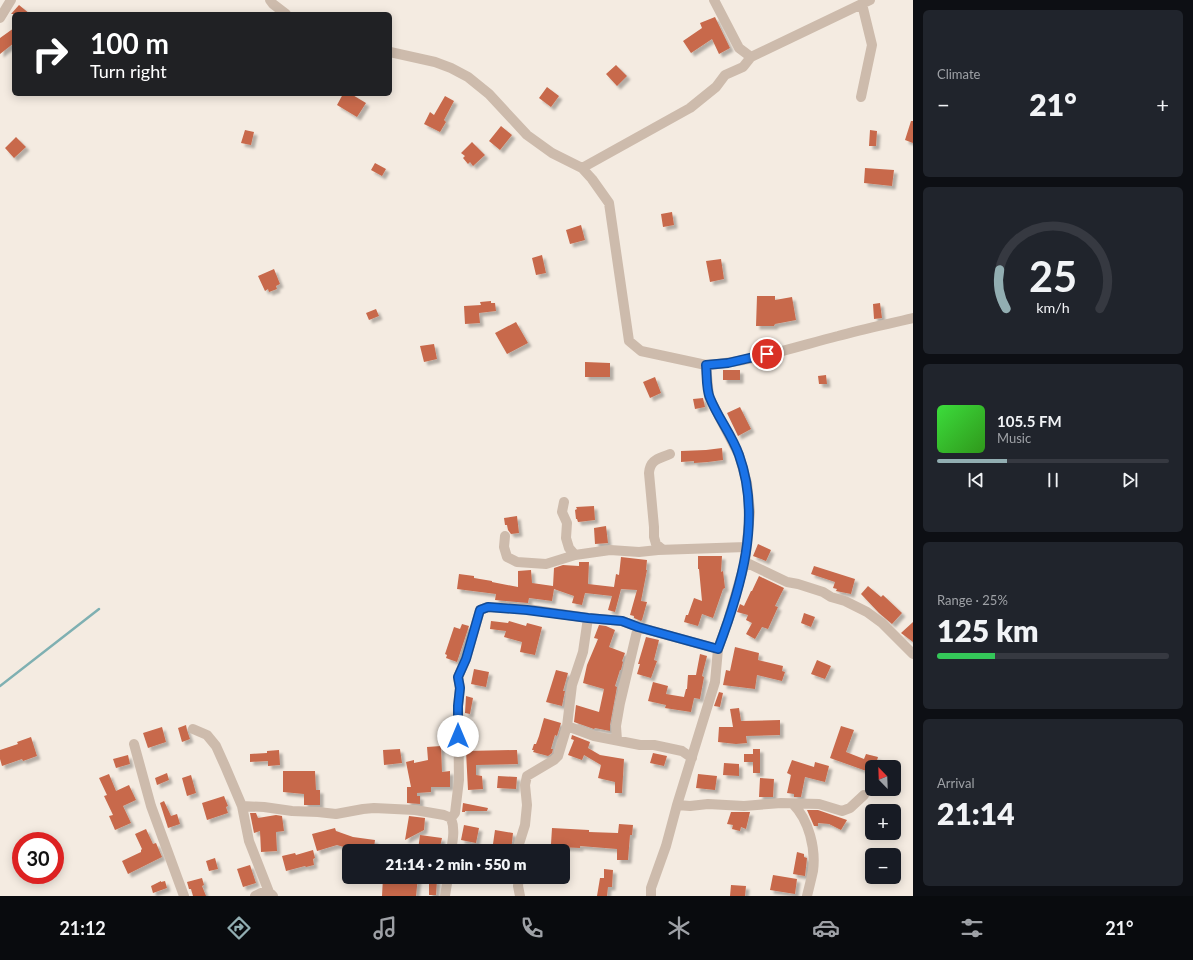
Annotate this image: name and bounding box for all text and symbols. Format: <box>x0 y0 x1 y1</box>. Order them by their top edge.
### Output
text: 100 m <box>90 26 169 60</box>
icon: right <box>24 28 76 80</box>
text: Turn right <box>90 60 167 82</box>
text: Climate <box>937 66 980 82</box>
text: 21° <box>1029 86 1077 122</box>
text: − <box>937 91 950 118</box>
text: + <box>1156 91 1169 118</box>
text: 25 <box>1029 251 1077 301</box>
text: km/h <box>1036 298 1070 315</box>
pin <box>750 337 784 371</box>
icon: arrive <box>756 343 778 365</box>
text: 105.5 FM <box>997 412 1062 430</box>
text: Music <box>997 430 1031 446</box>
icon: previous <box>965 469 987 491</box>
icon: pause <box>1042 469 1064 491</box>
icon: next <box>1119 469 1141 491</box>
text: Range · 25% <box>937 592 1008 608</box>
text: 125 km <box>937 612 1038 648</box>
position arrow <box>437 715 479 757</box>
north arrow <box>865 760 901 796</box>
map controls <box>865 760 901 884</box>
text: Arrival <box>937 775 974 791</box>
text: 21:14 <box>937 795 1015 831</box>
button: + <box>865 804 901 840</box>
speed limit sign: 30 <box>12 832 64 884</box>
button: − <box>865 848 901 884</box>
text: 21:14 · 2 min · 550 m <box>385 855 527 873</box>
icon: directions <box>225 914 253 942</box>
icon: music <box>371 914 399 942</box>
icon: phone <box>518 914 546 942</box>
icon: climate <box>665 914 693 942</box>
icon: car <box>812 914 840 942</box>
icon: filters <box>958 914 986 942</box>
text: 21:12 <box>59 917 106 939</box>
text: 21° <box>1105 917 1134 939</box>

